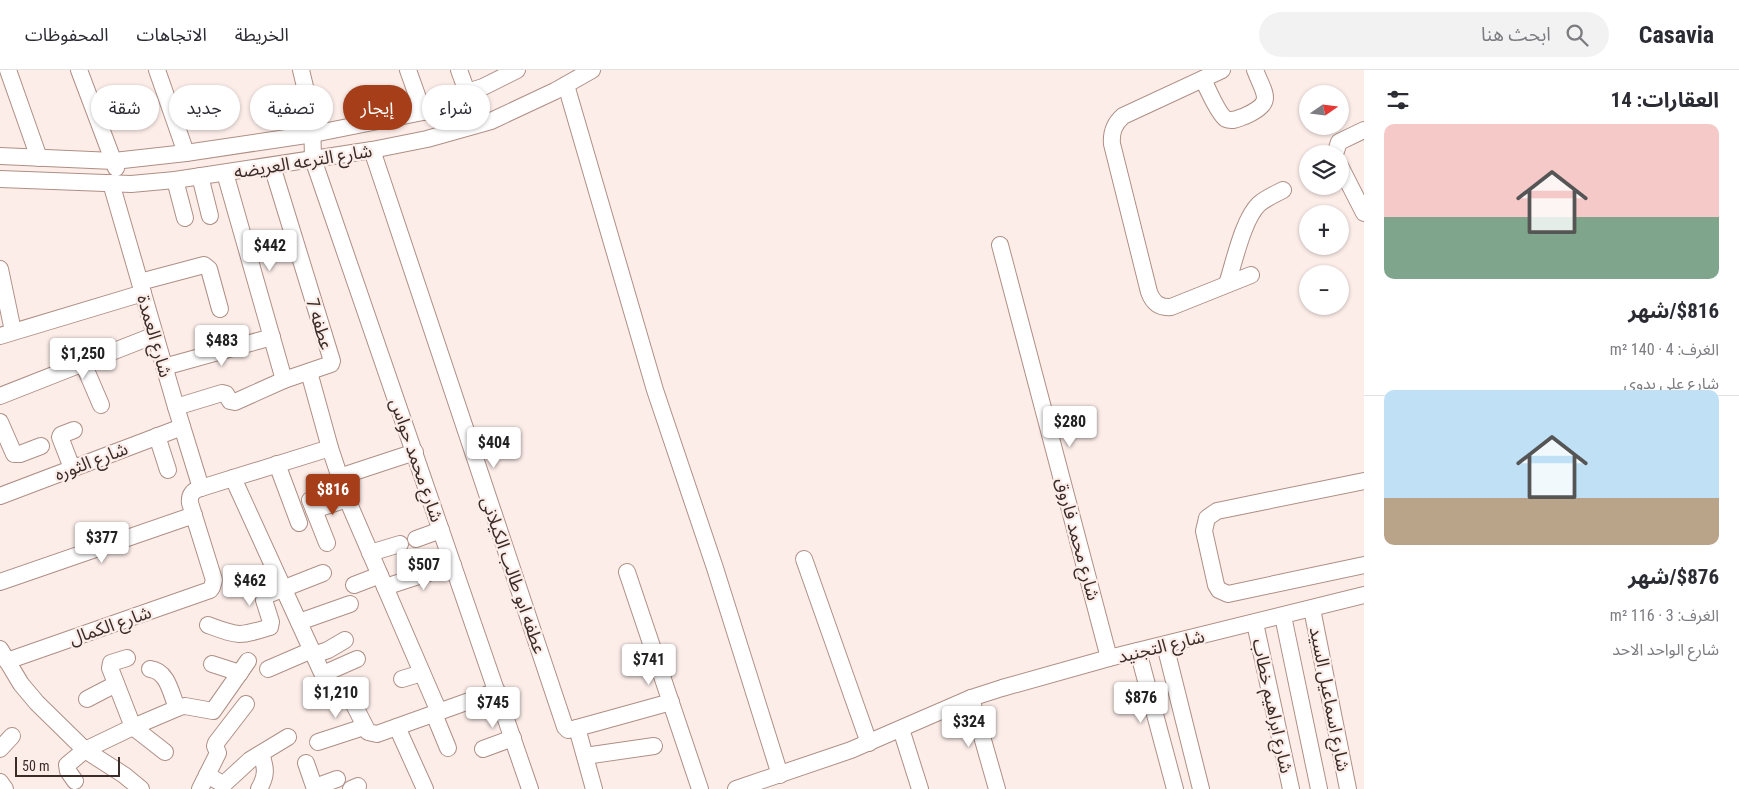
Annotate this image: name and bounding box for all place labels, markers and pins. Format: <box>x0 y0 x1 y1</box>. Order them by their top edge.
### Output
pin: $442 <box>240 230 300 272</box>
pin: $483 <box>192 324 252 367</box>
pin: $1,250 <box>42 338 124 380</box>
pin: $280 <box>1040 406 1100 448</box>
pin: $404 <box>464 426 524 469</box>
pin: $816 <box>303 474 363 516</box>
pin: $377 <box>72 522 132 564</box>
pin: $507 <box>394 548 454 591</box>
pin: $462 <box>220 564 280 607</box>
pin: $741 <box>619 644 679 686</box>
pin: $1,210 <box>295 676 377 719</box>
pin: $876 <box>1111 682 1171 724</box>
pin: $745 <box>463 686 523 729</box>
pin: $324 <box>939 706 999 748</box>

